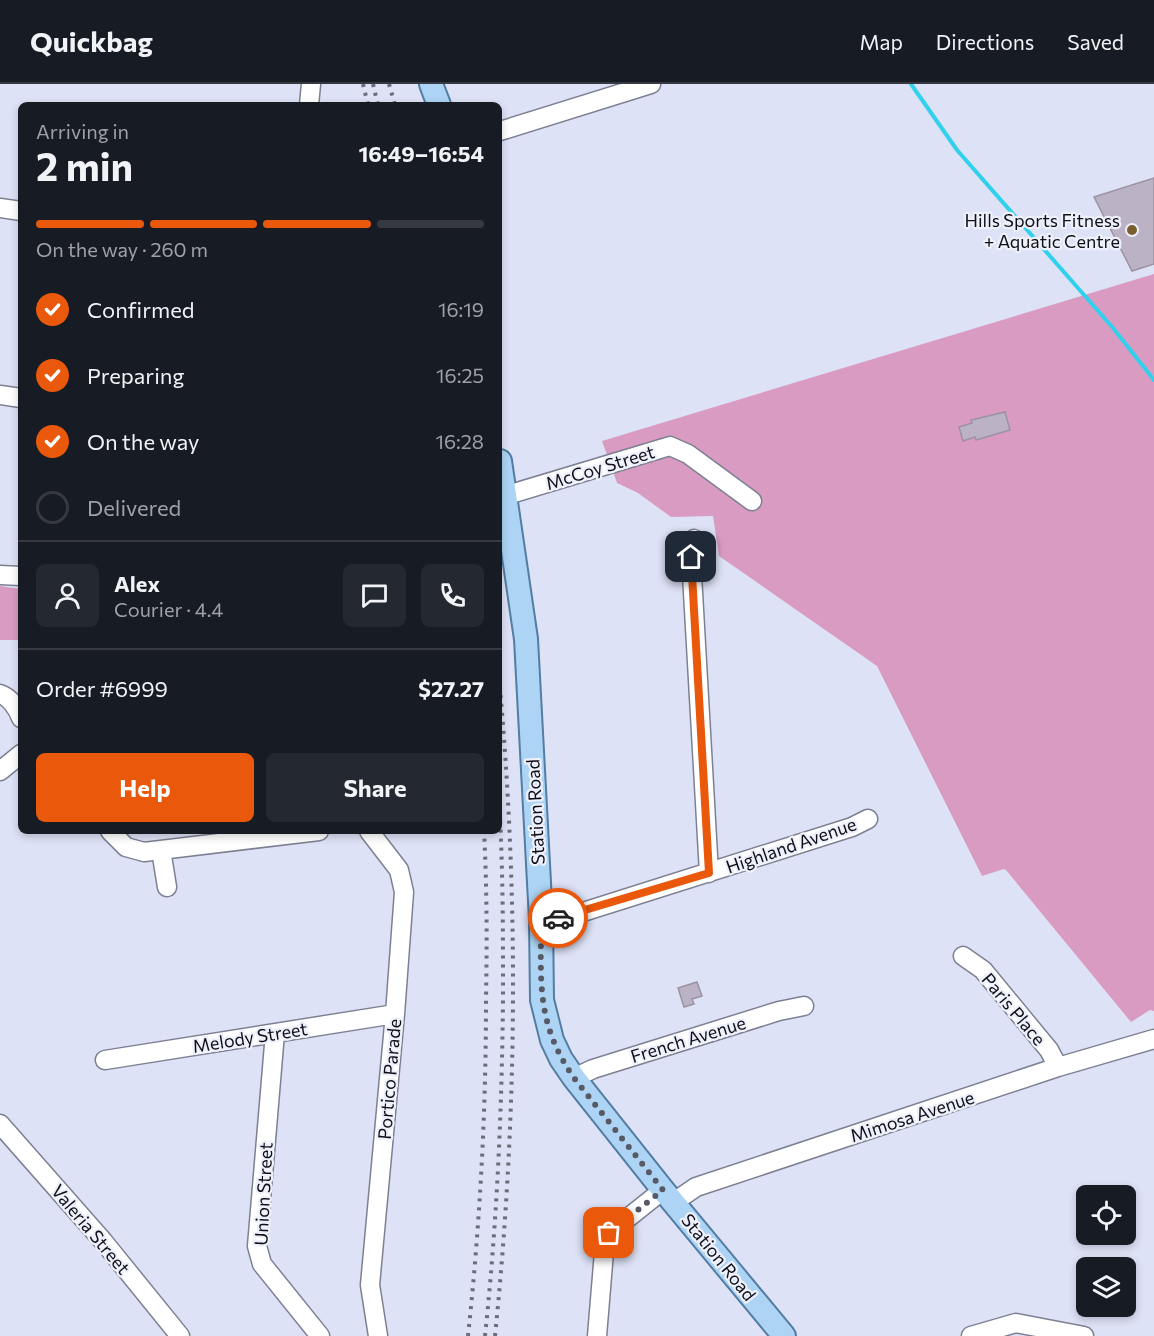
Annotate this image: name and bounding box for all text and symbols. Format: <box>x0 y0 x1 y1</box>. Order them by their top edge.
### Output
text: Quickbag <box>30 24 153 58</box>
text: Map <box>860 29 903 54</box>
text: Directions <box>936 29 1034 54</box>
text: Saved <box>1067 29 1124 54</box>
text: Arriving in <box>36 119 129 143</box>
text: 16:49–16:54 <box>358 140 484 167</box>
text: 2 min <box>36 141 133 189</box>
place label: Hills Sports Fitness + Aquatic Centre <box>964 209 1120 252</box>
marker: Hills Sports Fitness + Aquatic Centre <box>1125 223 1139 237</box>
text: On the way · 260 m <box>36 237 208 261</box>
icon: check <box>36 293 69 326</box>
text: Confirmed <box>87 296 194 323</box>
text: 16:19 <box>438 297 484 321</box>
icon: check <box>36 359 69 392</box>
text: Preparing <box>87 362 184 389</box>
text: 16:25 <box>436 363 484 387</box>
icon: check <box>36 425 69 458</box>
text: On the way <box>87 428 199 455</box>
text: 16:28 <box>435 429 484 453</box>
street label: McCoy Street <box>543 440 657 494</box>
text: Delivered <box>87 494 181 521</box>
pin <box>665 531 716 582</box>
icon: home <box>674 540 707 573</box>
button: person <box>36 564 99 627</box>
button: chat <box>343 564 406 627</box>
button: phone <box>421 564 484 627</box>
text: Alex <box>114 570 160 597</box>
text: Courier · 4.4 <box>114 597 223 621</box>
text: Order #6999 <box>36 675 168 702</box>
text: $27.27 <box>418 675 484 702</box>
button: Help <box>36 753 254 822</box>
button: Share <box>266 753 484 822</box>
street label: Station Road <box>521 759 549 865</box>
street label: Highland Avenue <box>723 812 859 878</box>
courier <box>528 888 588 948</box>
icon: car <box>542 902 575 935</box>
street label: Paris Place <box>977 968 1051 1050</box>
street label: French Avenue <box>628 1011 748 1067</box>
street label: Melody Street <box>191 1017 309 1057</box>
street label: Portico Parade <box>373 1018 405 1140</box>
street label: Mimosa Avenue <box>847 1086 977 1146</box>
street label: Union Street <box>249 1142 277 1246</box>
street label: Valeria Street <box>47 1180 135 1278</box>
map controls <box>1076 1185 1136 1317</box>
button: locate <box>1076 1185 1136 1245</box>
pin <box>583 1207 634 1258</box>
street label: Station Road <box>677 1209 761 1305</box>
icon: bag <box>592 1216 625 1249</box>
button: layers <box>1076 1257 1136 1317</box>

